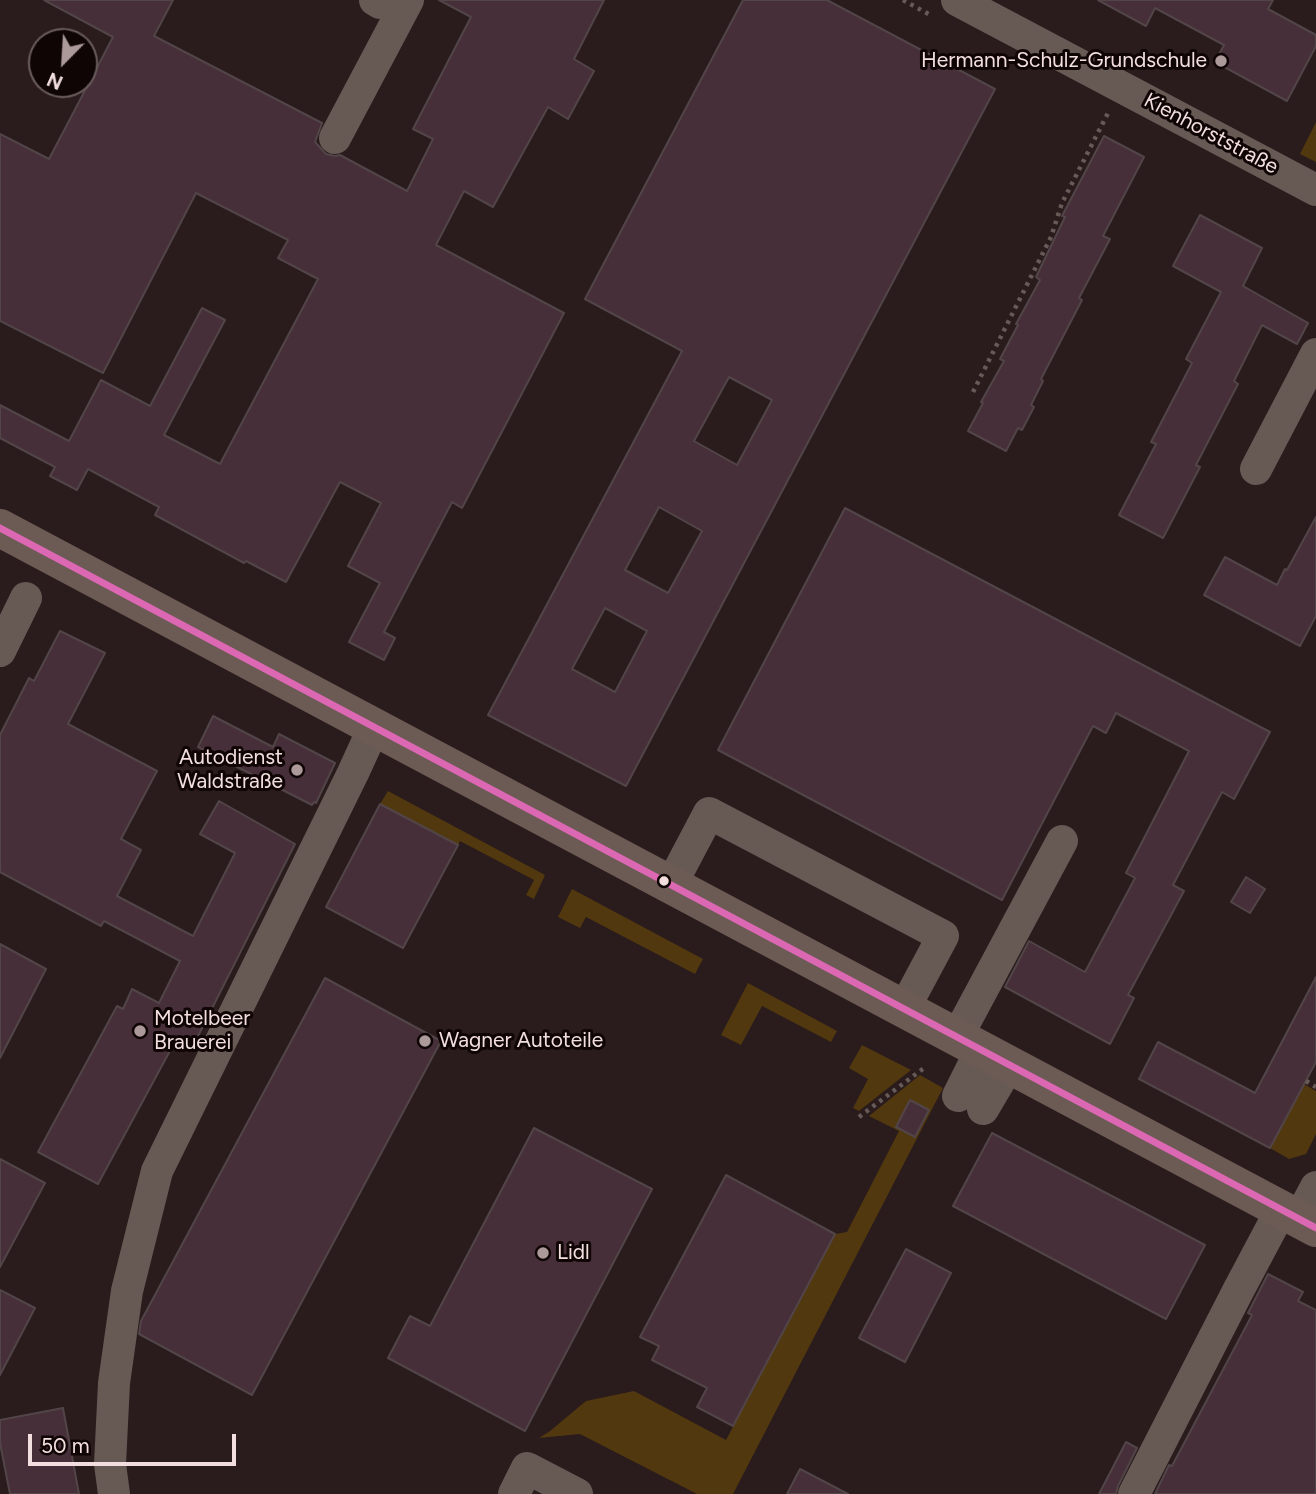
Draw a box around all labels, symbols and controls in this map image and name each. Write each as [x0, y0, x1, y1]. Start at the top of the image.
north arrow [28, 28, 98, 98]
place label: Hermann-Schulz-Grundschule [921, 48, 1207, 74]
marker: Hermann-Schulz-Grundschule [1213, 53, 1229, 69]
text: N [44, 67, 66, 94]
street label: Kienhorststraße [1140, 88, 1282, 180]
place label: Autodienst Waldstraße [177, 745, 283, 795]
marker: Autodienst Waldstraße [289, 762, 305, 778]
unlabelled marker [657, 874, 671, 888]
place label: Motelbeer Brauerei [154, 1006, 250, 1056]
marker: Motelbeer Brauerei [132, 1023, 148, 1039]
place label: Wagner Autoteile [439, 1028, 603, 1054]
marker: Wagner Autoteile [417, 1033, 433, 1049]
place label: Lidl [557, 1240, 590, 1266]
marker: Lidl [535, 1245, 551, 1261]
scale bar [32, 1420, 240, 1464]
text: 50 m [41, 1433, 90, 1458]

